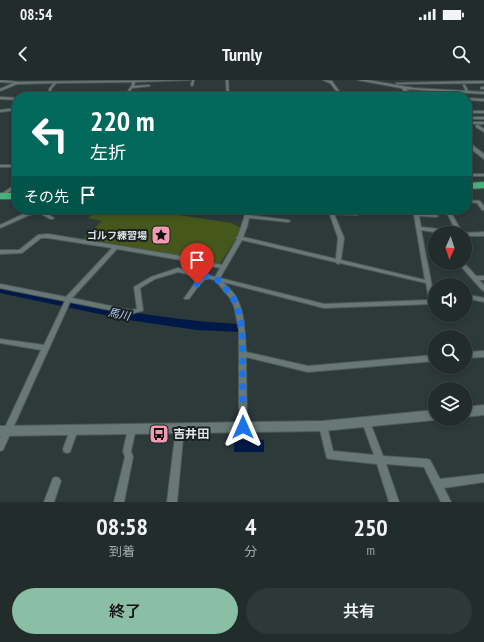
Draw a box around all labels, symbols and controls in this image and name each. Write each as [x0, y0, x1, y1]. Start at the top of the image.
text: 08:54 [20, 5, 52, 24]
icon: back [12, 43, 34, 65]
text: Turnly [222, 43, 262, 66]
icon: search [450, 43, 472, 65]
text: 220 m [90, 102, 154, 139]
icon: left [24, 108, 76, 160]
text: 左折 [90, 141, 126, 164]
icon: arrive [77, 184, 99, 206]
text: その先 [24, 187, 69, 206]
place icon: ゴルフ練習場 [150, 224, 172, 246]
north arrow [428, 226, 472, 270]
map controls [428, 226, 472, 426]
place label: ゴルフ練習場 [87, 229, 147, 242]
pin [180, 243, 214, 284]
icon: arrive [186, 249, 208, 271]
button: sound [428, 278, 472, 322]
water label: 馬川 [107, 305, 132, 323]
button: search [428, 330, 472, 374]
button: layers [428, 382, 472, 426]
position arrow [222, 406, 264, 448]
bus stop icon: 吉井田 [148, 423, 170, 445]
place label: 吉井田 [173, 426, 209, 441]
text: 08:58 [96, 511, 148, 542]
text: 4 [245, 511, 256, 542]
text: 250 [353, 512, 388, 543]
text: m [366, 542, 375, 559]
text: 到着 [109, 543, 135, 560]
text: 分 [244, 543, 257, 560]
button: 終了 [12, 588, 238, 634]
button: 共有 [246, 588, 472, 634]

